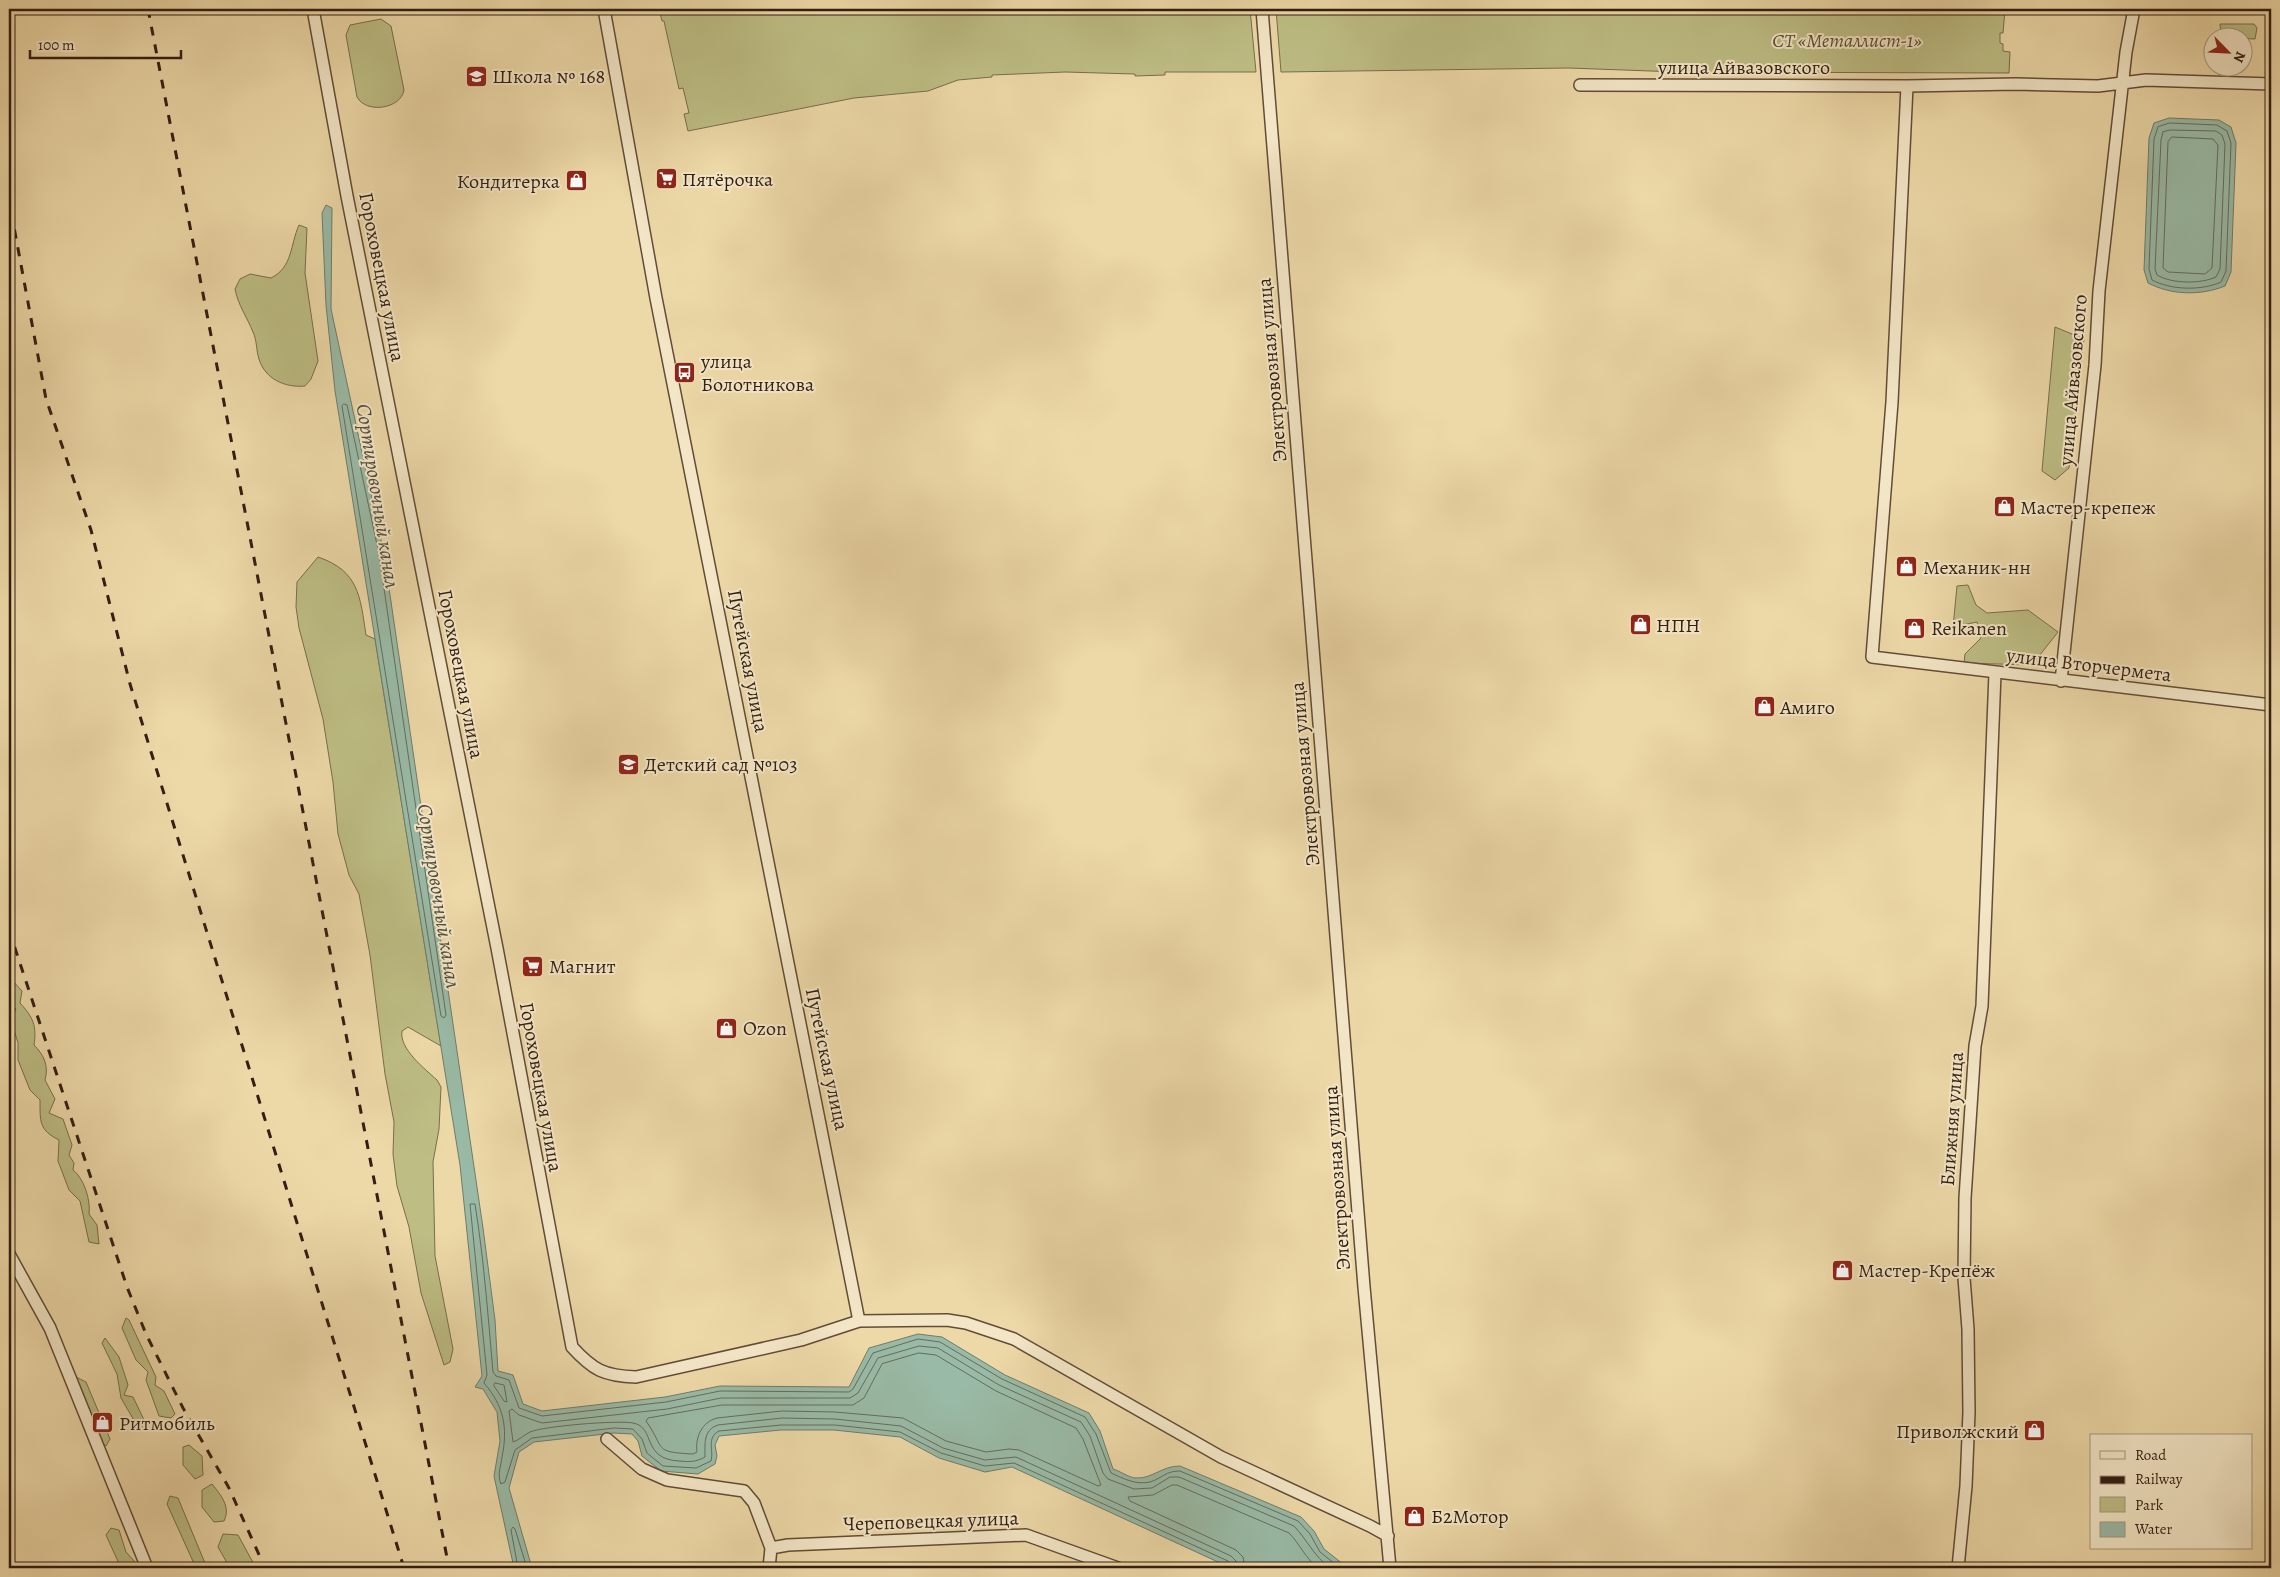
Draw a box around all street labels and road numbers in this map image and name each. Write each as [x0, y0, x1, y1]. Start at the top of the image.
street label: улица Айвазовского [1657, 54, 1830, 81]
street label: Гороховецкая улица [352, 190, 412, 365]
street label: Электровозная улица [1250, 276, 1294, 463]
street label: улица Айвазовского [2052, 293, 2094, 468]
street label: Гороховецкая улица [431, 587, 491, 762]
street label: Путейская улица [721, 587, 775, 735]
street label: улица Вторчермета [2004, 641, 2174, 689]
street label: Электровозная улица [1283, 680, 1327, 867]
street label: Путейская улица [799, 985, 855, 1133]
street label: Гороховецкая улица [513, 1000, 569, 1175]
street label: Ближняя улица [1934, 1050, 1970, 1187]
street label: Электровозная улица [1317, 1084, 1357, 1271]
street label: Череповецкая улица [843, 1504, 1020, 1538]

